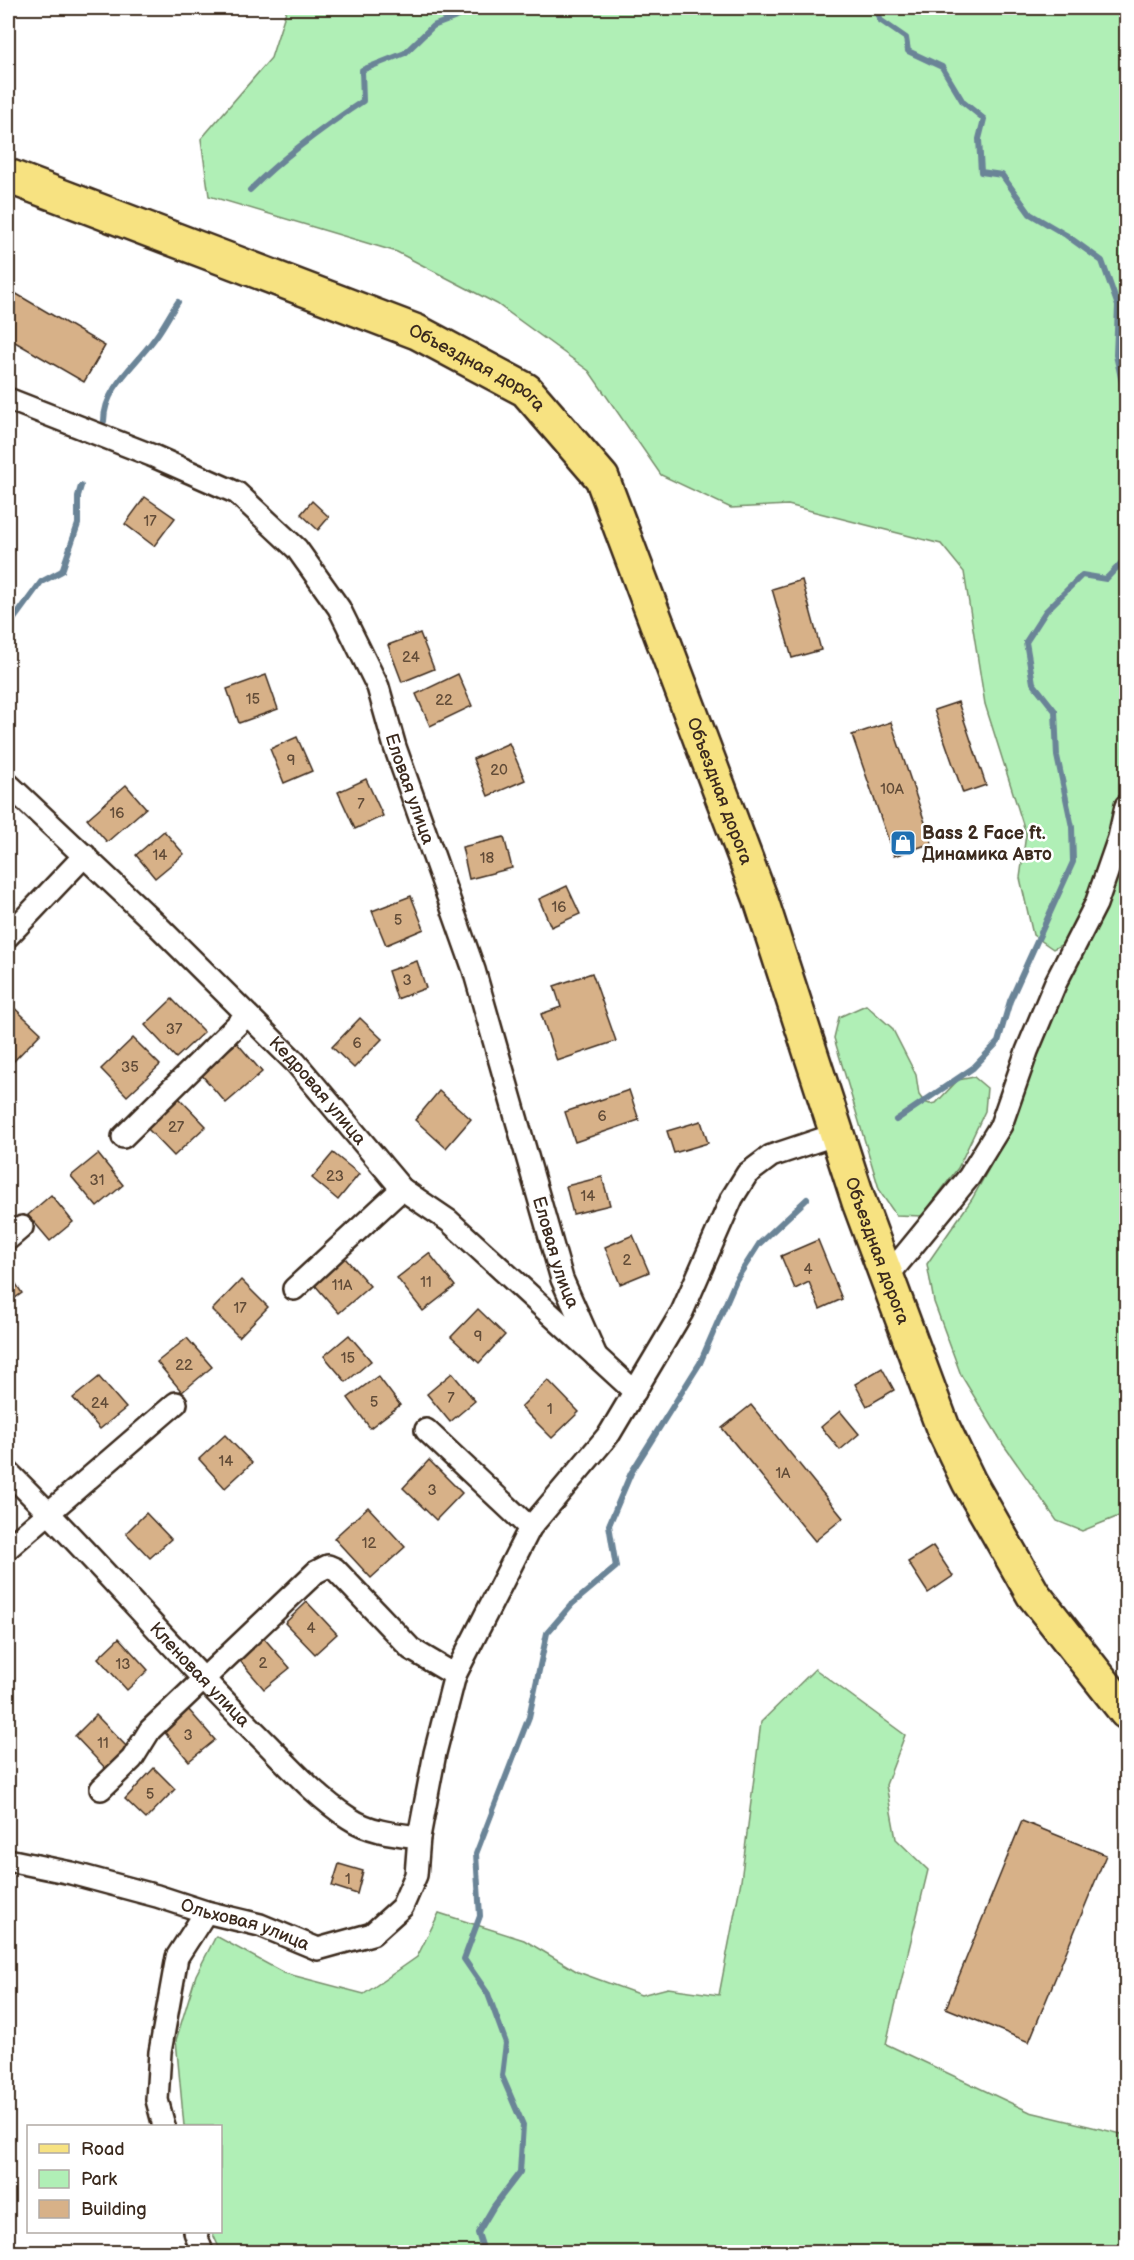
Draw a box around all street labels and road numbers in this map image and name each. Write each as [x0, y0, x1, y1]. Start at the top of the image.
street label: Объездная дорога [406, 320, 550, 416]
street label: Объездная дорога [683, 715, 757, 868]
street label: Еловая улица [381, 731, 439, 847]
street label: Кедровая улица [265, 1032, 371, 1149]
street label: Объездная дорога [841, 1174, 914, 1328]
street label: Еловая улица [528, 1194, 584, 1312]
street label: Кленовая улица [145, 1618, 255, 1731]
street label: Ольховая улица [178, 1894, 313, 1955]

